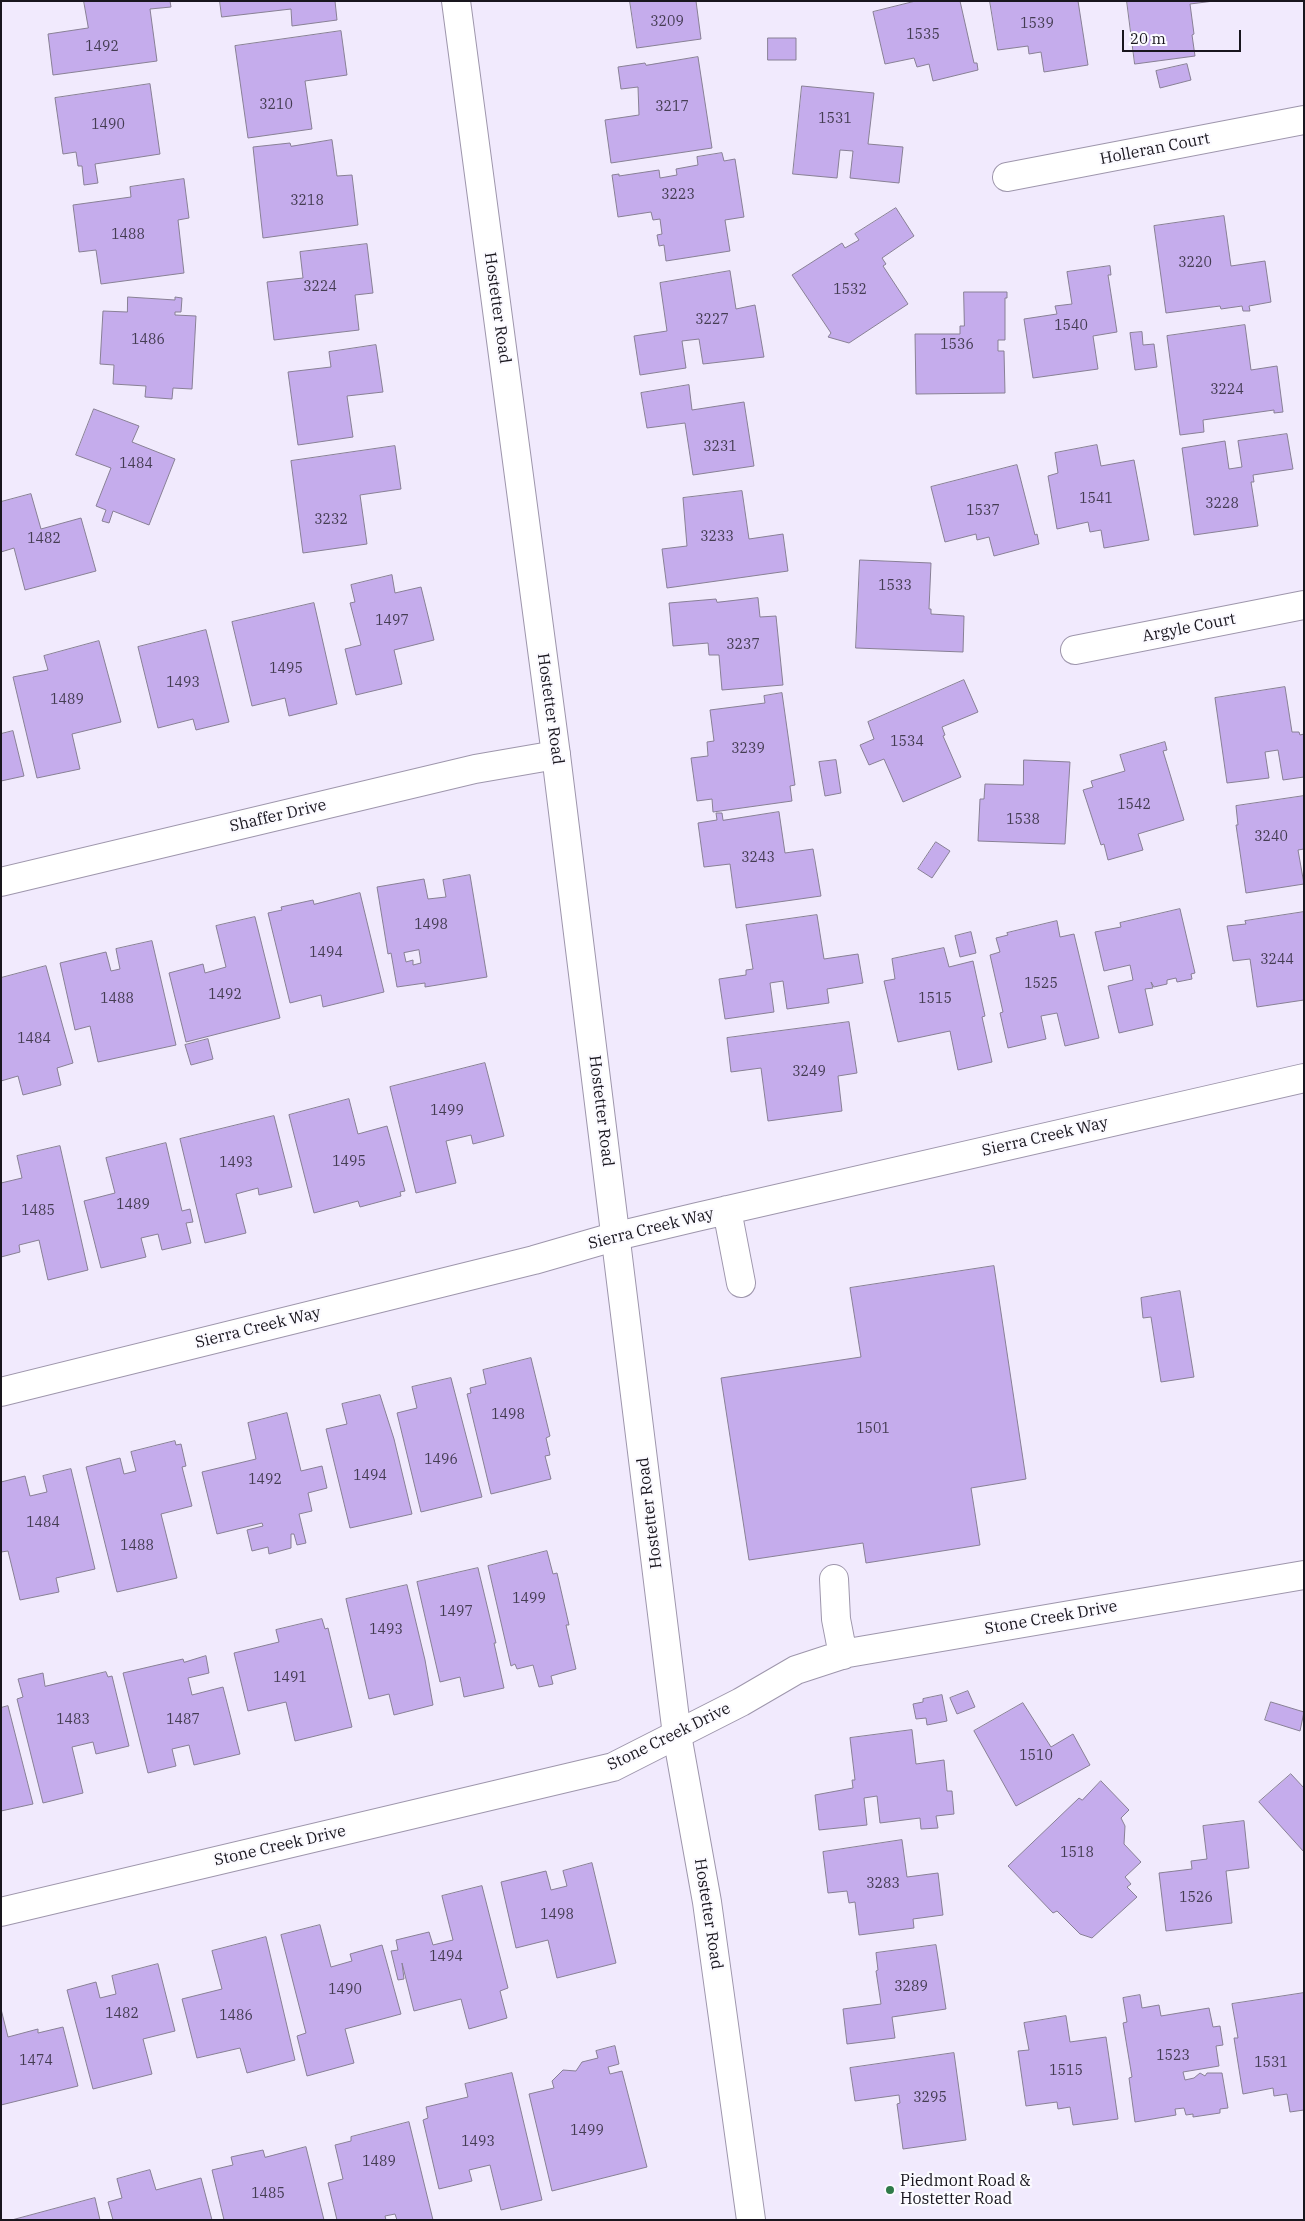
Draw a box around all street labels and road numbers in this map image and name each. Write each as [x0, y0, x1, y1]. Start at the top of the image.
street label: Holleran Court [1098, 129, 1212, 169]
street label: Hostetter Road [480, 251, 514, 365]
street label: Argyle Court [1141, 610, 1237, 646]
street label: Hostetter Road [533, 652, 567, 766]
street label: Shaffer Drive [228, 796, 328, 836]
street label: Hostetter Road [585, 1054, 617, 1168]
street label: Sierra Creek Way [980, 1113, 1110, 1161]
street label: Sierra Creek Way [586, 1204, 716, 1254]
street label: Sierra Creek Way [193, 1303, 323, 1353]
street label: Hostetter Road [634, 1456, 666, 1570]
street label: Stone Creek Drive [983, 1597, 1119, 1639]
street label: Stone Creek Drive [604, 1699, 734, 1775]
street label: Stone Creek Drive [212, 1822, 348, 1870]
street label: Hostetter Road [690, 1857, 726, 1971]

